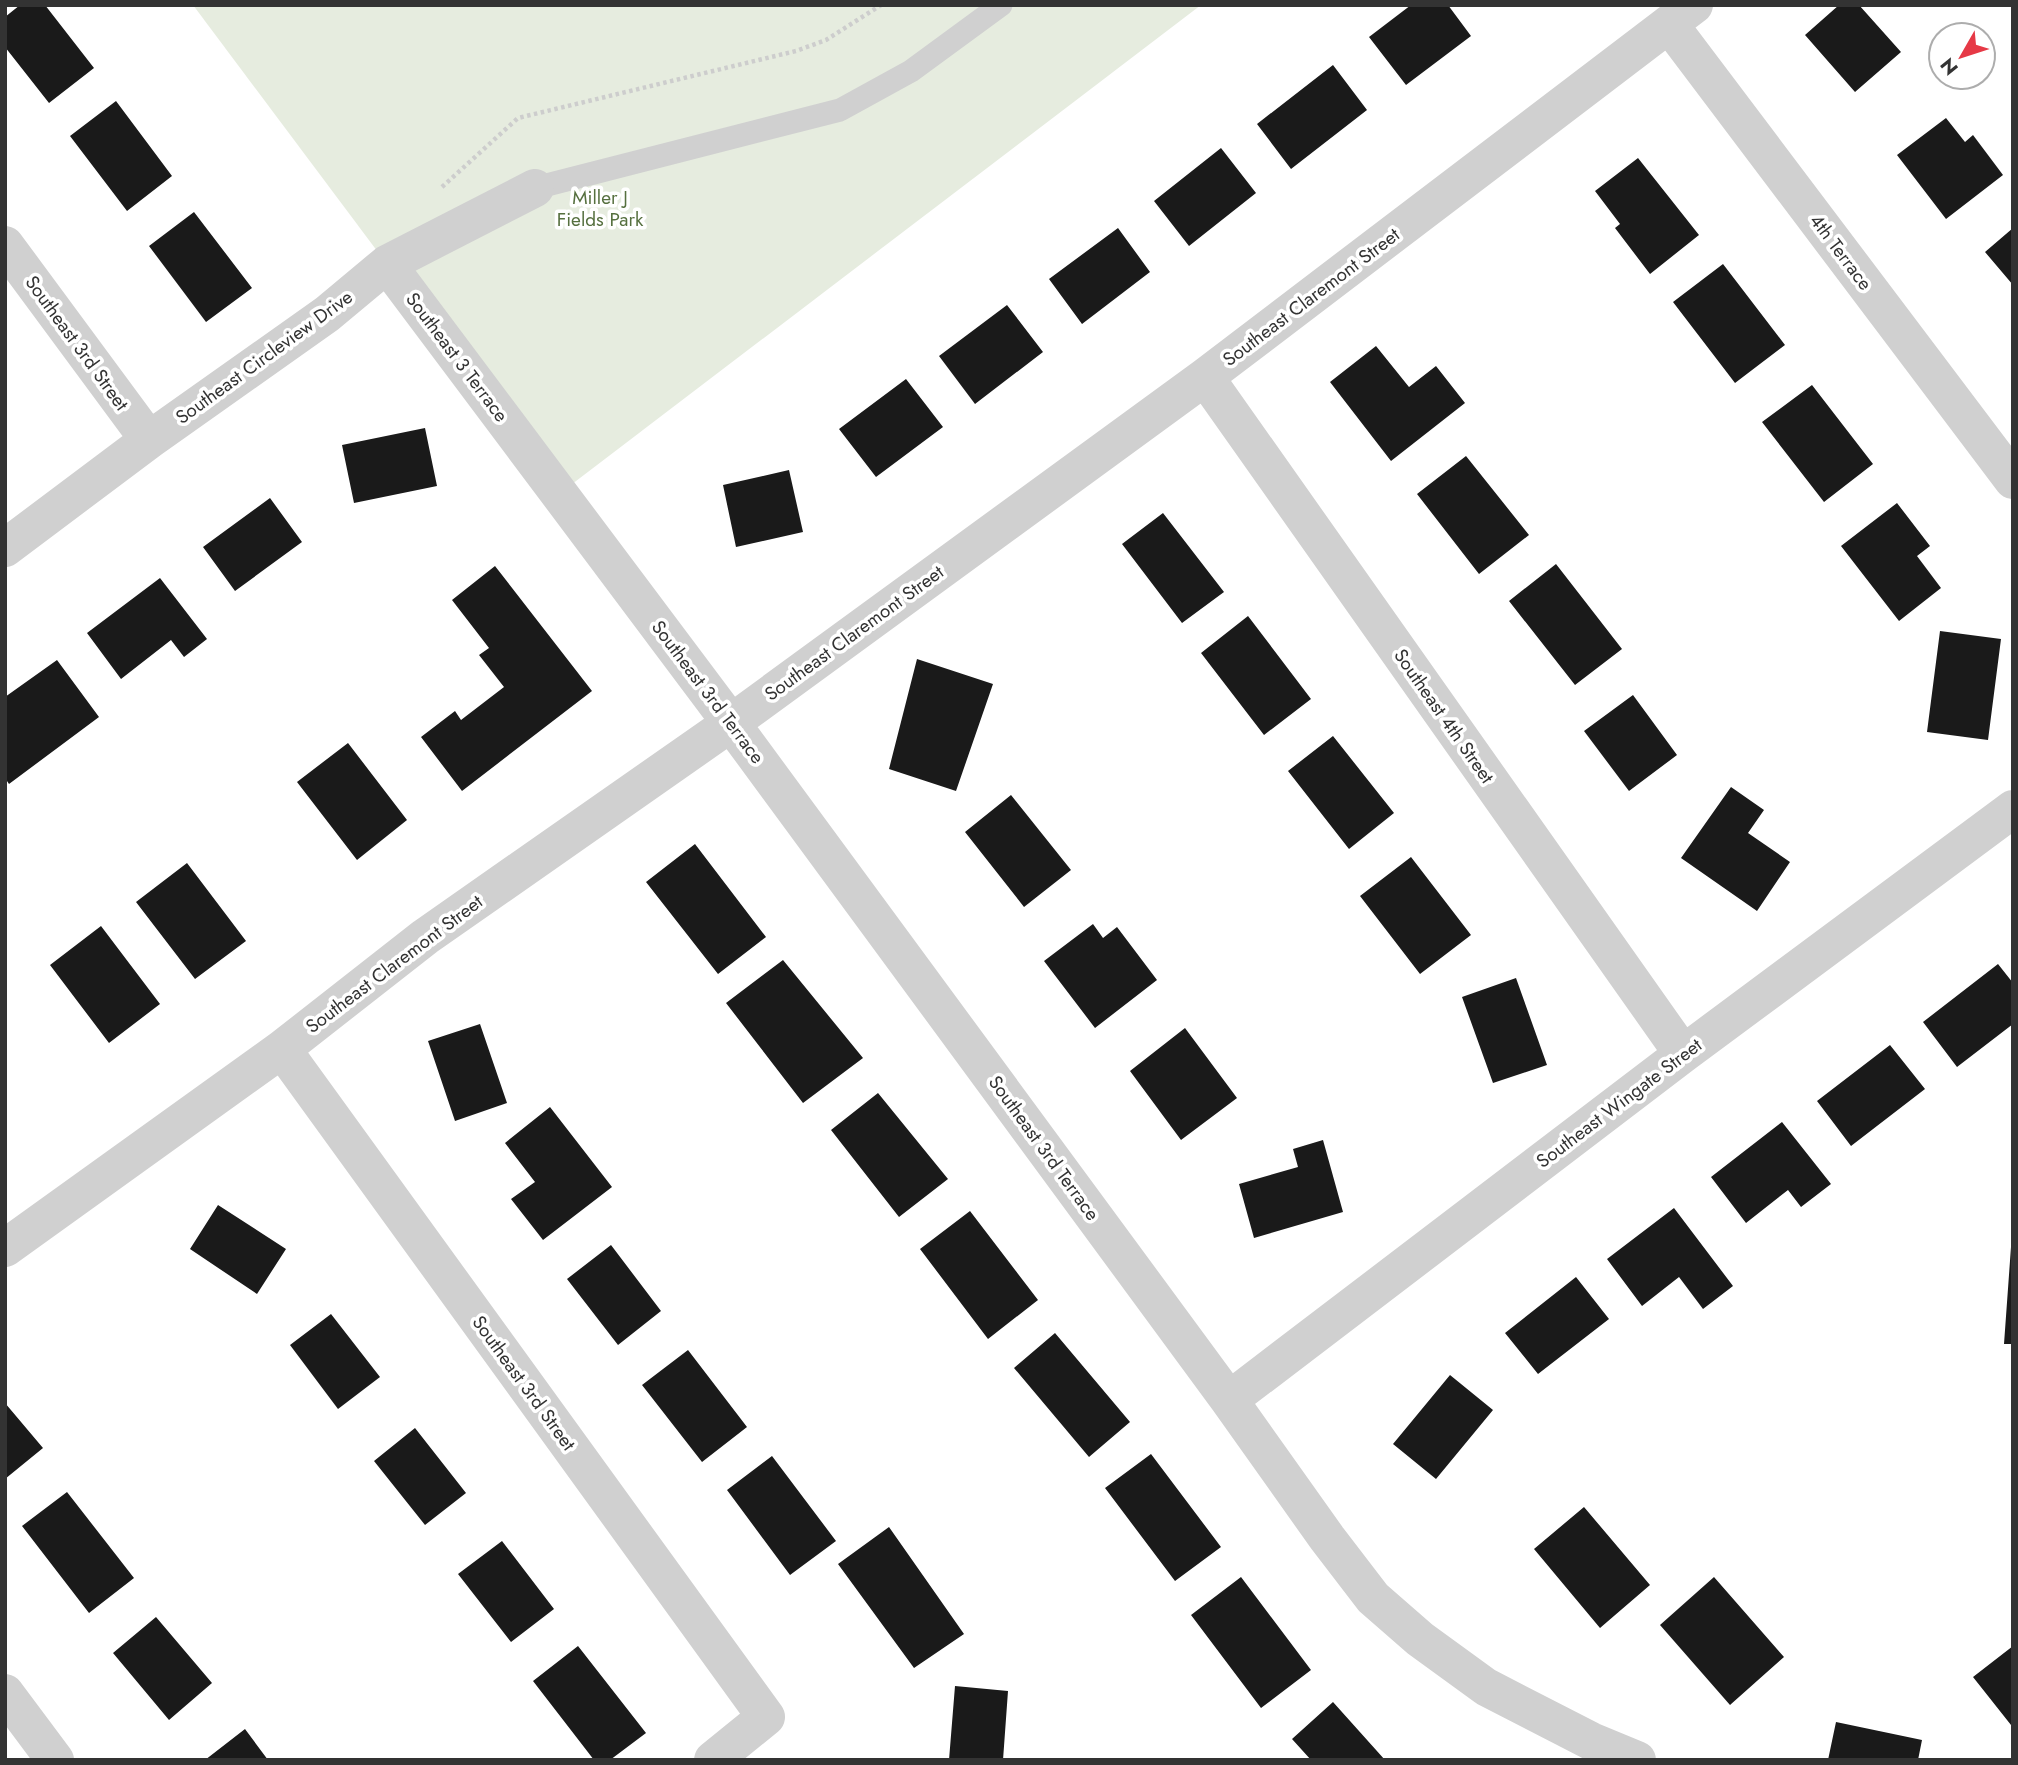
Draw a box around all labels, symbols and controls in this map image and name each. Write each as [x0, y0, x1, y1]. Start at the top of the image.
north arrow [1927, 21, 1997, 91]
text: N [1934, 52, 1964, 81]
park label: Miller J Fields Park [557, 184, 644, 233]
street label: 4th Terrace [1803, 208, 1879, 296]
street label: Southeast Claremont Street [1217, 221, 1406, 373]
street label: Southeast 3rd Street [19, 270, 135, 416]
street label: Southeast Circleview Drive [170, 283, 358, 431]
street label: Southeast 3 Terrace [399, 287, 515, 428]
street label: Southeast Claremont Street [759, 559, 949, 707]
street label: Southeast 3rd Terrace [645, 615, 771, 770]
street label: Southeast 4th Street [1387, 643, 1501, 789]
street label: Southeast Claremont Street [300, 888, 489, 1040]
street label: Southeast Wingate Street [1531, 1031, 1708, 1174]
street label: Southeast 3rd Terrace [982, 1070, 1106, 1226]
street label: Southeast 3rd Street [466, 1310, 582, 1456]

